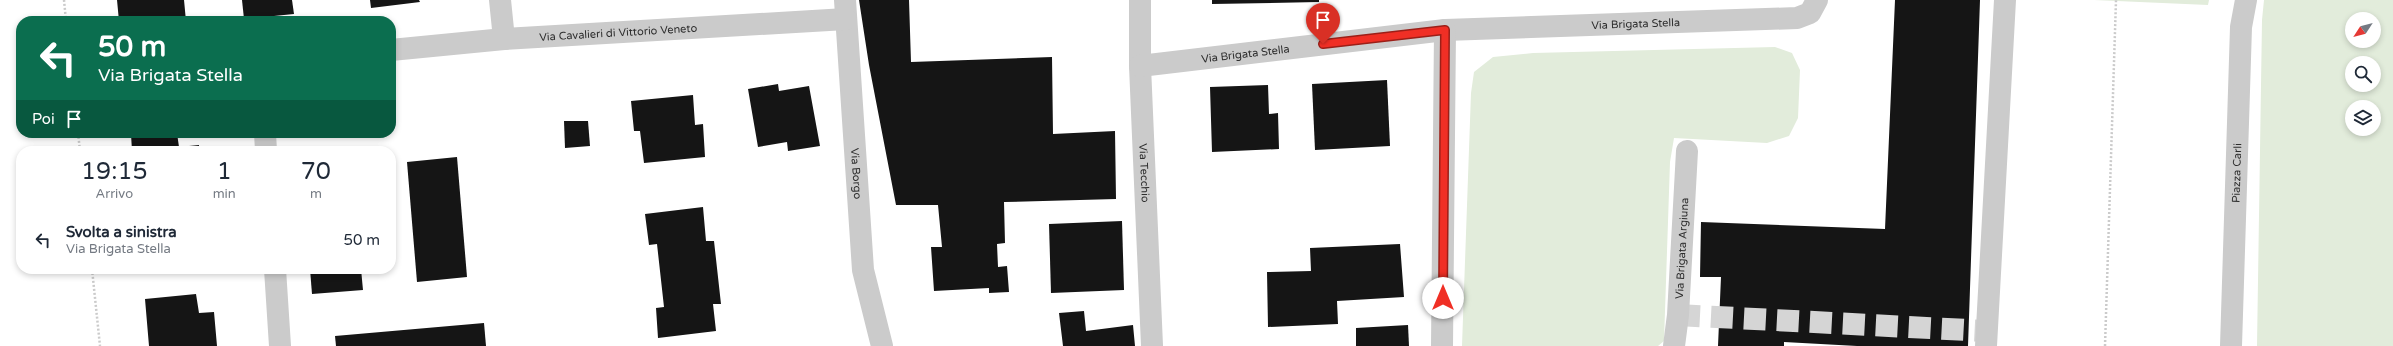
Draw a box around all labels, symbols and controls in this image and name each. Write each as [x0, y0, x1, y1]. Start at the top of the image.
pin [1306, 3, 1340, 44]
icon: arrive [1312, 9, 1334, 31]
north arrow [2345, 12, 2381, 48]
map controls [2345, 12, 2381, 136]
street label: Via Brigata Stella [1591, 16, 1680, 32]
street label: Via Cavalieri di Vittorio Veneto [539, 22, 698, 44]
text: 50 m [98, 30, 166, 64]
icon: left [32, 32, 84, 84]
street label: Via Brigata Stella [1201, 42, 1290, 66]
button: search [2345, 56, 2381, 92]
text: Via Brigata Stella [98, 64, 243, 86]
button: layers [2345, 100, 2381, 136]
icon: arrive [63, 108, 85, 130]
text: Poi [32, 110, 55, 128]
street label: Via Tecchio [1136, 143, 1152, 203]
street label: Piazza Carli [2229, 143, 2244, 203]
street label: Via Borgo [848, 148, 864, 200]
text: 19:15 [81, 157, 148, 186]
text: 1 [217, 157, 232, 186]
text: 70 [301, 157, 331, 186]
text: Arrivo [96, 186, 133, 202]
text: min [213, 186, 236, 202]
text: m [310, 186, 322, 202]
street label: Via Brigata Argiuna [1673, 197, 1691, 299]
text: Svolta a sinistra [66, 223, 177, 241]
icon: left [32, 229, 54, 251]
text: 50 m [343, 231, 380, 249]
text: Via Brigata Stella [66, 241, 171, 257]
position arrow [1422, 277, 1464, 319]

